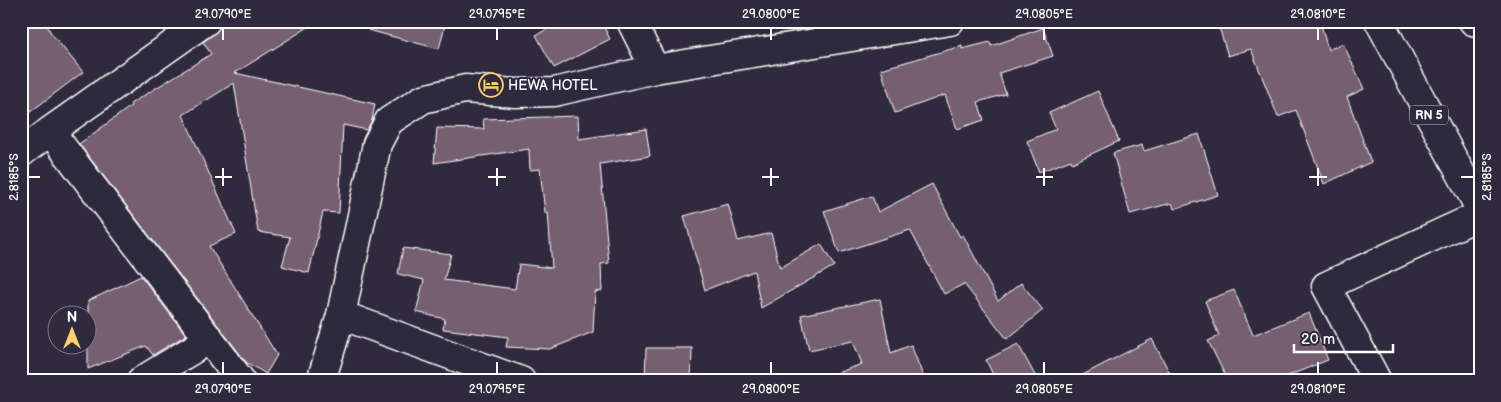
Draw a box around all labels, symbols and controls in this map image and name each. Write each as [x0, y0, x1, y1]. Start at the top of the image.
text: 29.0790°E [195, 7, 251, 22]
text: 29.0795°E [469, 7, 525, 22]
text: 29.0800°E [742, 7, 800, 22]
text: 29.0805°E [1015, 7, 1073, 22]
text: 29.0810°E [1290, 7, 1346, 22]
hotel icon: HEWA HOTEL [478, 72, 504, 98]
place label: HEWA HOTEL [508, 77, 597, 94]
road number: RN 5 [1410, 106, 1448, 124]
text: 2.8185°S [7, 153, 22, 201]
text: 2.8185°S [1480, 153, 1495, 201]
north arrow [48, 304, 98, 354]
text: N [67, 309, 77, 326]
scale bar [1294, 322, 1392, 354]
text: 20 m [1301, 330, 1335, 349]
text: 29.0790°E [195, 382, 251, 397]
text: 29.0795°E [469, 382, 525, 397]
text: 29.0800°E [742, 382, 800, 397]
text: 29.0805°E [1015, 382, 1073, 397]
text: 29.0810°E [1290, 382, 1346, 397]

